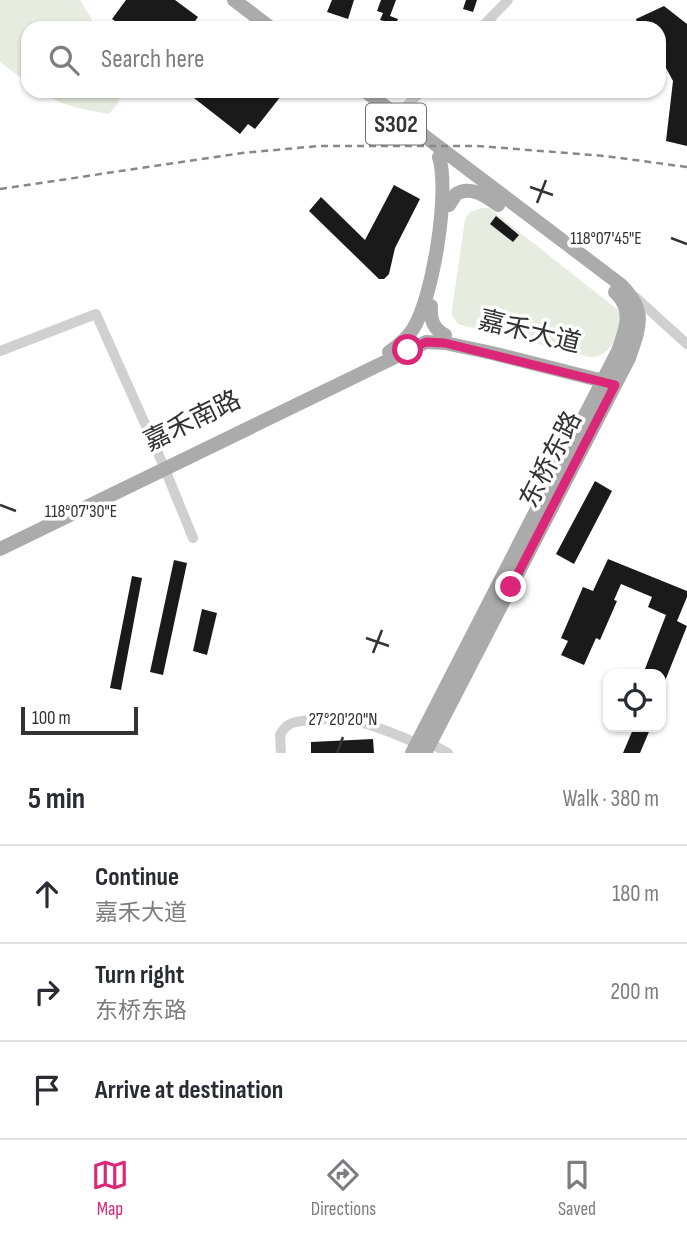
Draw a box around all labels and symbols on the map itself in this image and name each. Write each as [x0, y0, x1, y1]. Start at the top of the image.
road number: S302 [366, 104, 426, 144]
text: 118°07'45"E [570, 228, 642, 249]
street label: 嘉禾大道 [475, 305, 584, 360]
route start [392, 334, 423, 365]
street label: 嘉禾南路 [139, 385, 246, 458]
street label: 东桥东路 [514, 406, 589, 513]
text: 118°07'30"E [45, 501, 117, 522]
route end [495, 571, 526, 602]
scale bar [21, 704, 138, 736]
text: 27°20'20"N [309, 709, 377, 730]

